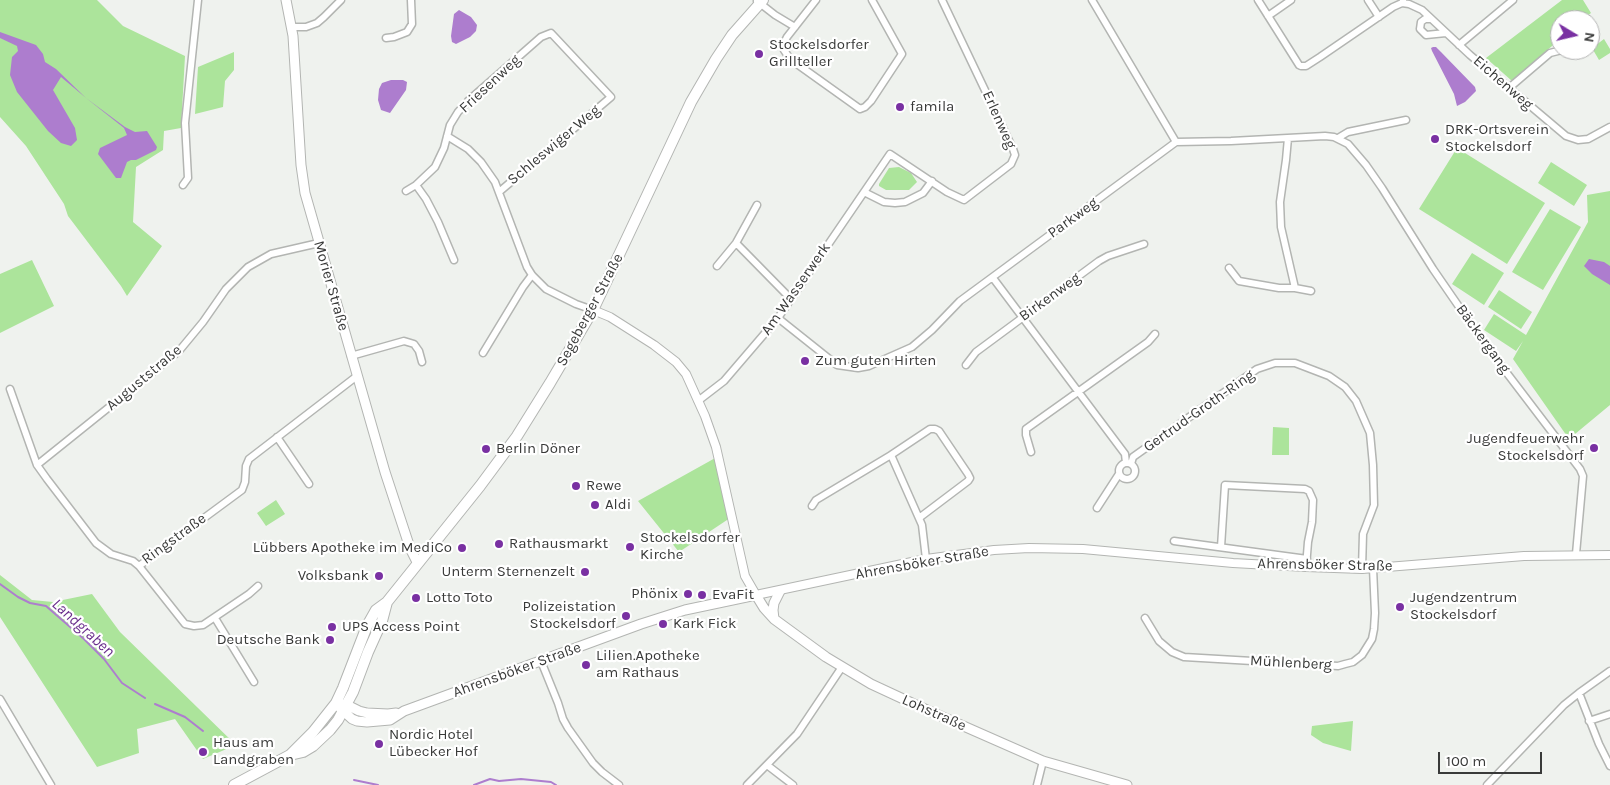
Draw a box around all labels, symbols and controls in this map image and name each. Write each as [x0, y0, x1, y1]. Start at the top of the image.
north arrow [1550, 10, 1600, 60]
text: N [1580, 31, 1599, 44]
place label: Stockelsdorfer Grillteller [769, 36, 869, 71]
marker: Stockelsdorfer Grillteller [753, 48, 765, 60]
street label: Friesenweg [456, 51, 524, 117]
street label: Eichenweg [1469, 52, 1537, 114]
street label: Erlenweg [978, 88, 1020, 152]
place label: famila [910, 98, 954, 116]
street label: Schleswiger Weg [504, 101, 604, 189]
marker: famila [894, 101, 906, 113]
place label: DRK-Ortsverein Stockelsdorf [1445, 121, 1549, 156]
marker: DRK-Ortsverein Stockelsdorf [1429, 133, 1441, 145]
street label: Parkweg [1044, 194, 1102, 242]
street label: Morier Straße [310, 239, 352, 333]
street label: Am Wasserwerk [757, 239, 835, 339]
street label: Segeberger Straße [553, 251, 627, 369]
street label: Birkenweg [1016, 269, 1084, 325]
street label: Bäckergang [1452, 301, 1514, 377]
street label: Auguststraße [103, 341, 185, 415]
place label: Zum guten Hirten [815, 352, 936, 370]
marker: Zum guten Hirten [799, 355, 811, 367]
street label: Gertrud-Groth-Ring [1140, 366, 1258, 456]
place label: Jugendfeuerwehr Stockelsdorf [1467, 430, 1584, 465]
place label: Berlin Döner [496, 440, 580, 458]
marker: Jugendfeuerwehr Stockelsdorf [1588, 442, 1600, 454]
marker: Berlin Döner [480, 443, 492, 455]
place label: Rewe [586, 477, 621, 495]
marker: Rewe [570, 480, 582, 492]
place label: Aldi [605, 496, 631, 514]
marker: Aldi [589, 499, 601, 511]
street label: Ringstraße [138, 510, 210, 568]
place label: Stockelsdorfer Kirche [640, 529, 740, 564]
place label: Rathausmarkt [509, 535, 608, 553]
marker: Rathausmarkt [493, 538, 505, 550]
place label: Lübbers Apotheke im MediCo [253, 539, 452, 557]
marker: Stockelsdorfer Kirche [624, 541, 636, 553]
marker: Lübbers Apotheke im MediCo [456, 542, 468, 554]
street label: Ahrensböker Straße [854, 542, 990, 584]
street label: Ahrensböker Straße [1257, 555, 1393, 575]
place label: Unterm Sternenzelt [441, 563, 575, 581]
marker: Unterm Sternenzelt [579, 566, 591, 578]
place label: Volksbank [298, 567, 369, 585]
marker: Volksbank [373, 570, 385, 582]
place label: Phönix [631, 585, 678, 603]
place label: EvaFit [712, 586, 754, 604]
marker: Phönix [682, 588, 694, 600]
place label: Lotto Toto [426, 589, 493, 607]
marker: EvaFit [696, 589, 708, 601]
place label: Jugendzentrum Stockelsdorf [1410, 589, 1517, 624]
marker: Lotto Toto [410, 592, 422, 604]
water label: Landgraben [48, 595, 118, 661]
place label: Polizeistation Stockelsdorf [522, 598, 616, 633]
marker: Jugendzentrum Stockelsdorf [1394, 601, 1406, 613]
marker: Polizeistation Stockelsdorf [620, 610, 632, 622]
place label: Kark Fick [673, 615, 736, 633]
place label: UPS Access Point [342, 618, 460, 636]
marker: Kark Fick [657, 618, 669, 630]
marker: UPS Access Point [326, 621, 338, 633]
place label: Deutsche Bank [217, 631, 320, 649]
marker: Deutsche Bank [324, 634, 336, 646]
street label: Ahrensböker Straße [450, 638, 584, 702]
place label: Lilien.Apotheke am Rathaus [596, 647, 700, 682]
street label: Mühlenberg [1250, 652, 1332, 674]
marker: Lilien.Apotheke am Rathaus [580, 659, 592, 671]
street label: Lohstraße [899, 691, 969, 735]
place label: Nordic Hotel Lübecker Hof [389, 726, 478, 761]
place label: Haus am Landgraben [213, 734, 294, 769]
marker: Nordic Hotel Lübecker Hof [373, 738, 385, 750]
scale bar [1440, 742, 1544, 774]
marker: Haus am Landgraben [197, 746, 209, 758]
text: 100 m [1446, 752, 1486, 770]

